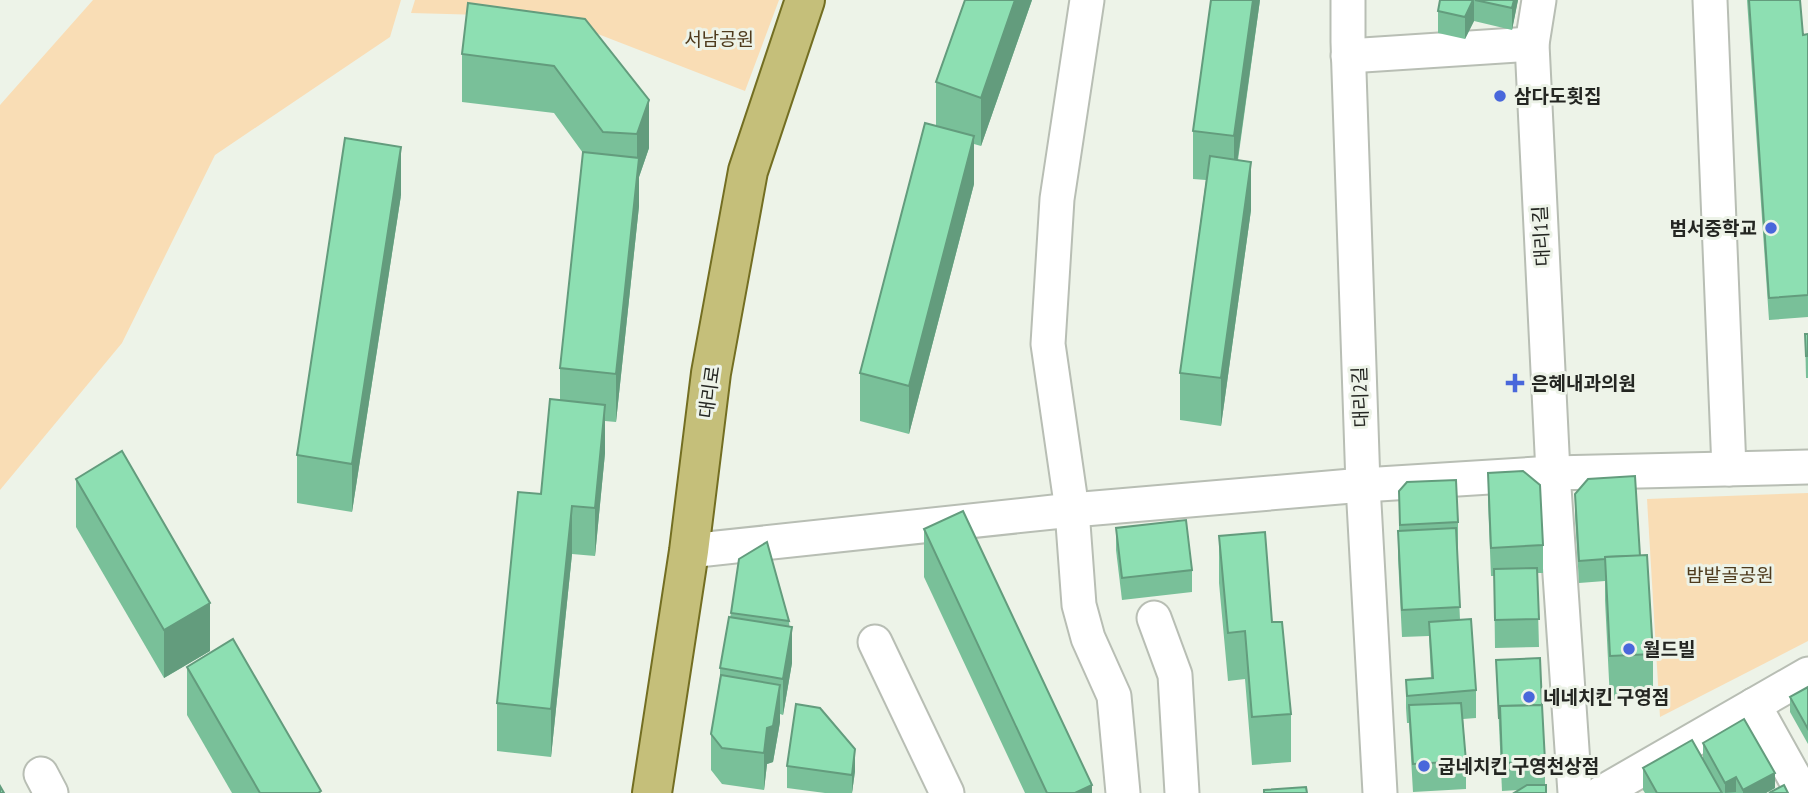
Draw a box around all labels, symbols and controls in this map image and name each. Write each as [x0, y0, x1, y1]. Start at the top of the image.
park label: 서남공원 [684, 27, 754, 51]
place label: 삼다도횟집 [1514, 84, 1601, 108]
marker: 삼다도횟집 [1492, 88, 1508, 104]
street label: 대리1길 [1527, 205, 1555, 267]
place label: 범서중학교 [1670, 216, 1757, 240]
marker: 범서중학교 [1763, 220, 1779, 236]
street label: 대리로 [693, 364, 725, 420]
street label: 대리2길 [1347, 366, 1373, 428]
place label: 은혜내과의원 [1531, 371, 1636, 395]
marker: 은혜내과의원 [1505, 373, 1525, 393]
park label: 밤밭골공원 [1686, 563, 1774, 587]
place label: 월드빌 [1643, 637, 1695, 661]
marker: 월드빌 [1621, 641, 1637, 657]
place label: 네네치킨 구영점 [1543, 685, 1669, 709]
marker: 네네치킨 구영점 [1521, 689, 1537, 705]
place label: 굽네치킨 구영천상점 [1438, 754, 1599, 778]
marker: 굽네치킨 구영천상점 [1416, 758, 1432, 774]

